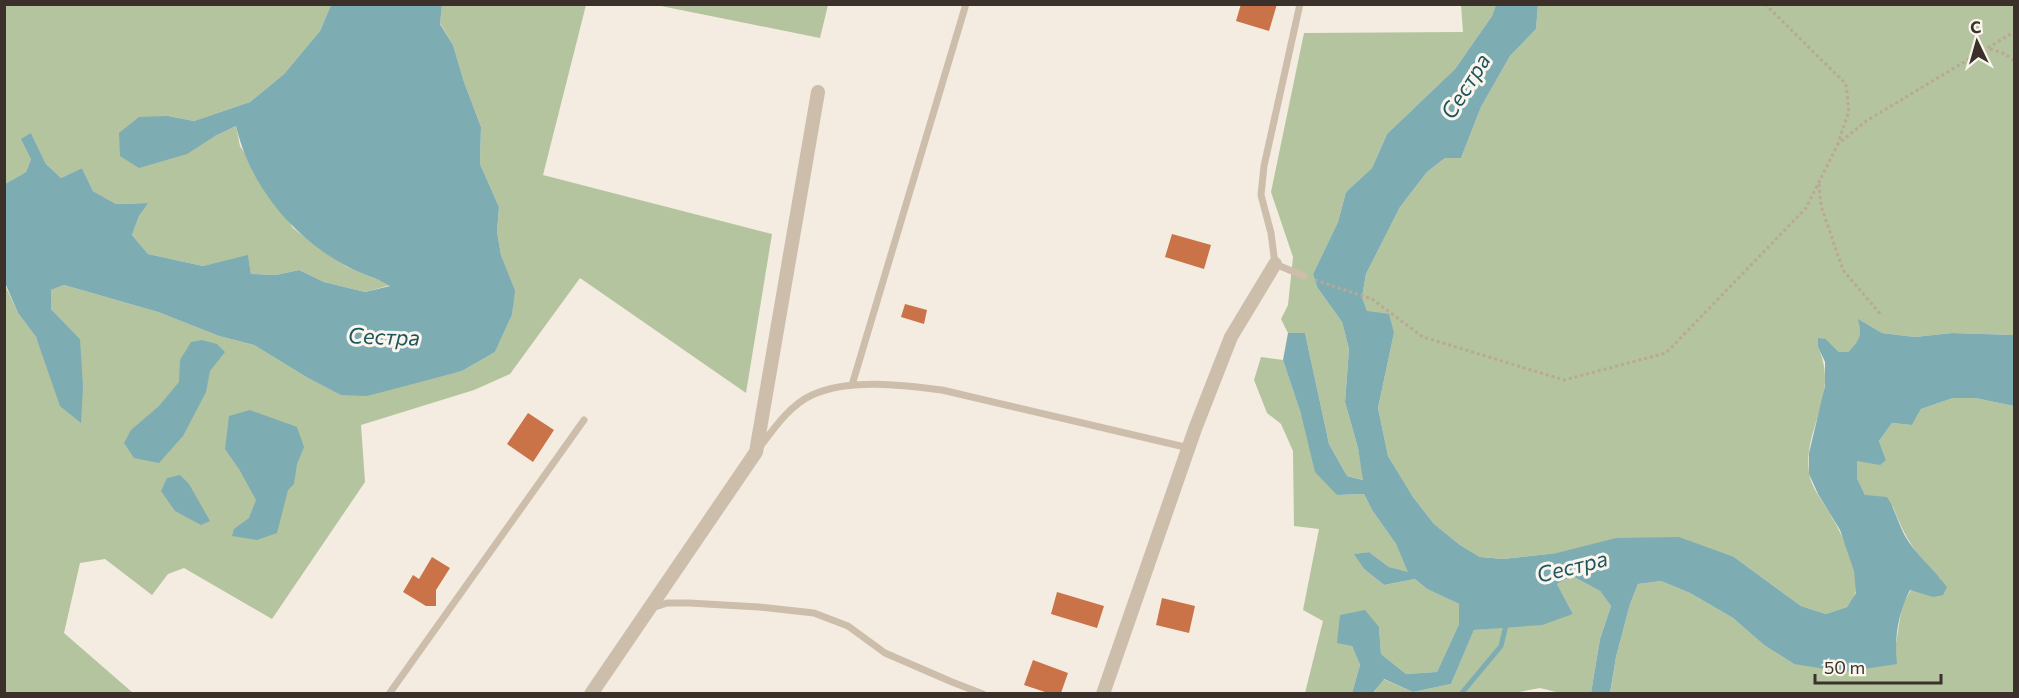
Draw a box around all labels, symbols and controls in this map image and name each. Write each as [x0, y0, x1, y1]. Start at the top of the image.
north arrow [1947, 12, 2007, 72]
text: С [1969, 17, 1982, 36]
water label: Сестра [1434, 48, 1496, 124]
water label: Сестра [347, 321, 421, 351]
water label: Сестра [1534, 544, 1610, 588]
scale bar [1815, 647, 1941, 685]
text: 50 m [1824, 656, 1865, 678]

